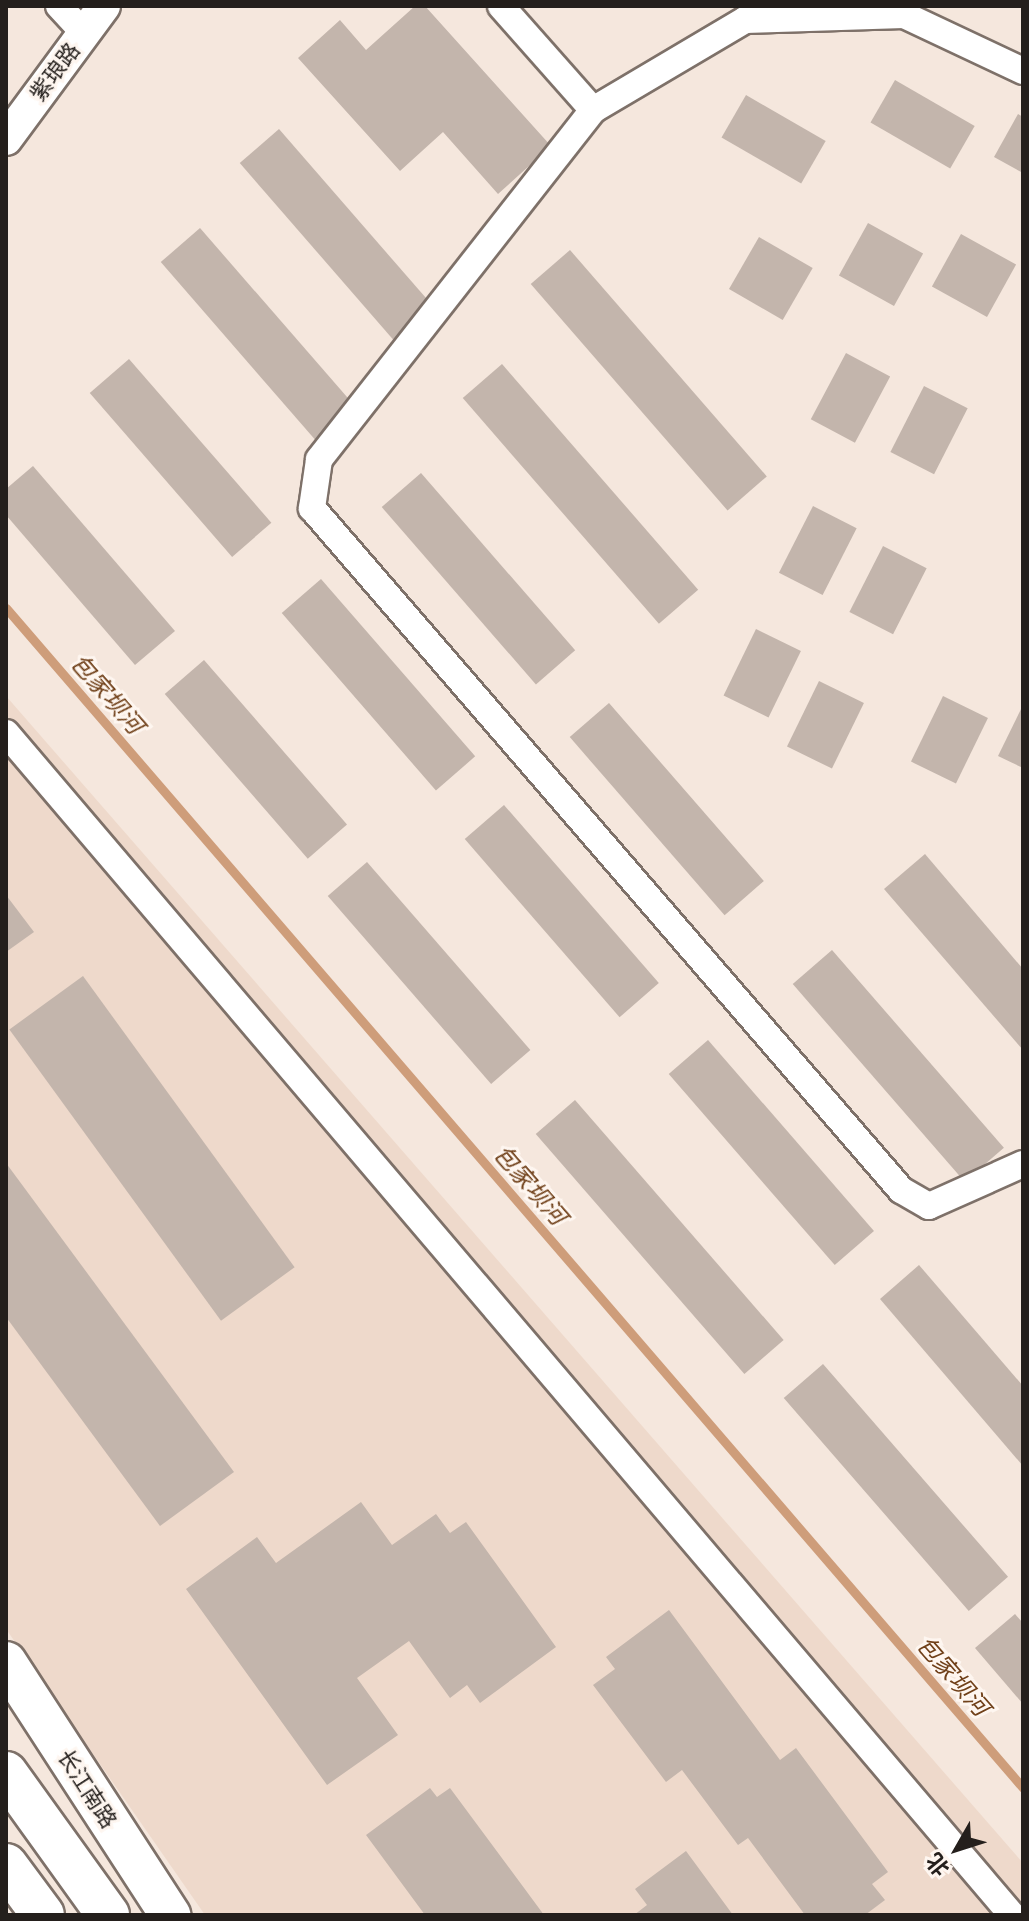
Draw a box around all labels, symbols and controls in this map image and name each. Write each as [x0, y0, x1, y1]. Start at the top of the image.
street label: 紫琅路 [25, 38, 85, 106]
water label: 包家坝河 [65, 648, 149, 740]
water label: 包家坝河 [488, 1139, 572, 1231]
water label: 包家坝河 [911, 1630, 995, 1722]
street label: 长江南路 [52, 1745, 122, 1833]
north arrow [917, 1809, 997, 1889]
text: 北 [921, 1848, 955, 1881]

